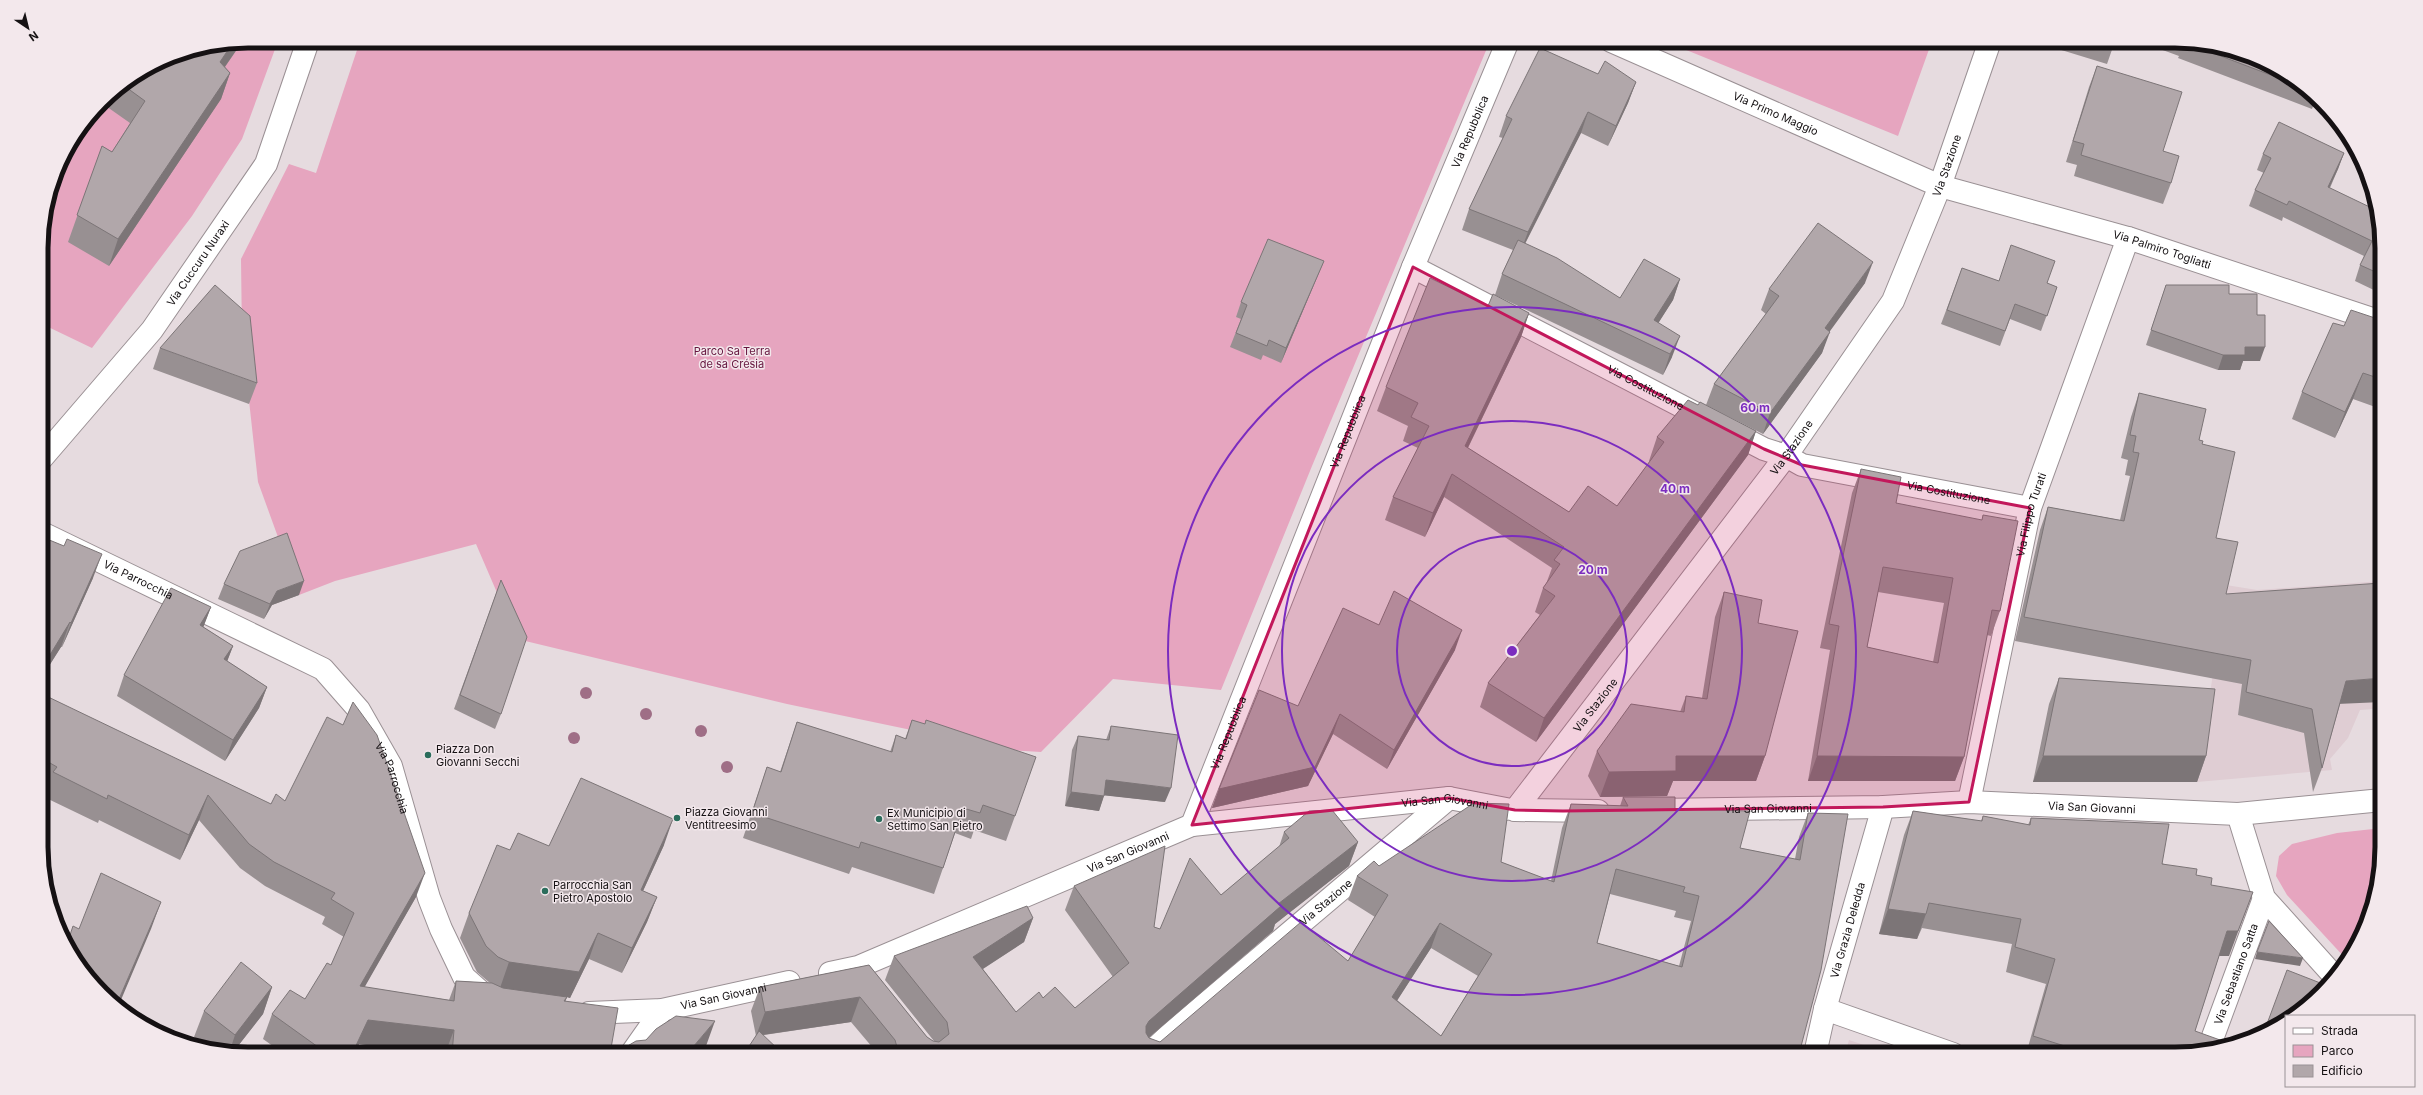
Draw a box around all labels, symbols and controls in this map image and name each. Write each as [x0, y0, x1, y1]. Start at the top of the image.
north arrow [8, 8, 48, 48]
text: N [26, 28, 41, 44]
street label: Via Primo Maggio [1731, 89, 1821, 139]
street label: Via Repubblica [1448, 93, 1491, 170]
street label: Via Stazione [1929, 133, 1964, 199]
street label: Via Cuccuru Nuraxi [164, 218, 232, 309]
street label: Via Palmiro Togliatti [2112, 227, 2213, 272]
park label: Parco Sa Terra de sa Crésia [694, 344, 770, 371]
street label: Via Costituzione [1605, 362, 1686, 413]
street label: Via Repubblica [1327, 393, 1369, 470]
text: 60 m [1740, 400, 1770, 415]
street label: Via Stazione [1767, 417, 1816, 478]
street label: Via Filippo Turati [2013, 471, 2049, 558]
street label: Via Costituzione [1906, 478, 1992, 507]
text: 40 m [1660, 481, 1690, 496]
street label: Via Parrocchia [101, 557, 175, 602]
text: 20 m [1578, 562, 1608, 577]
centre of rings [1505, 644, 1519, 658]
street label: Via Stazione [1570, 675, 1620, 735]
street label: Via Repubblica [1208, 694, 1249, 772]
street label: Via Parrocchia [372, 740, 411, 816]
place label: Piazza Don Giovanni Secchi [436, 742, 520, 769]
marker: Piazza Don Giovanni Secchi [423, 750, 433, 760]
street label: Via San Giovanni [1401, 791, 1489, 812]
street label: Via San Giovanni [2048, 799, 2136, 816]
street label: Via San Giovanni [1724, 801, 1812, 816]
place label: Piazza Giovanni Ventitreesimo [685, 805, 768, 832]
place label: Ex Municipio di Settimo San Pietro [887, 806, 983, 833]
marker: Piazza Giovanni Ventitreesimo [672, 813, 682, 823]
marker: Ex Municipio di Settimo San Pietro [874, 814, 884, 824]
street label: Via San Giovanni [1085, 829, 1171, 876]
street label: Via Stazione [1296, 876, 1355, 928]
place label: Parrocchia San Pietro Apostolo [553, 878, 633, 905]
street label: Via Grazia Deledda [1827, 881, 1868, 980]
marker: Parrocchia San Pietro Apostolo [540, 886, 550, 896]
street label: Via Sebastiano Satta [2211, 921, 2261, 1027]
street label: Via San Giovanni [679, 980, 768, 1013]
legend [2285, 1015, 2415, 1087]
text: Strada [2321, 1023, 2358, 1038]
text: Parco [2321, 1043, 2354, 1058]
text: Edificio [2321, 1063, 2363, 1078]

